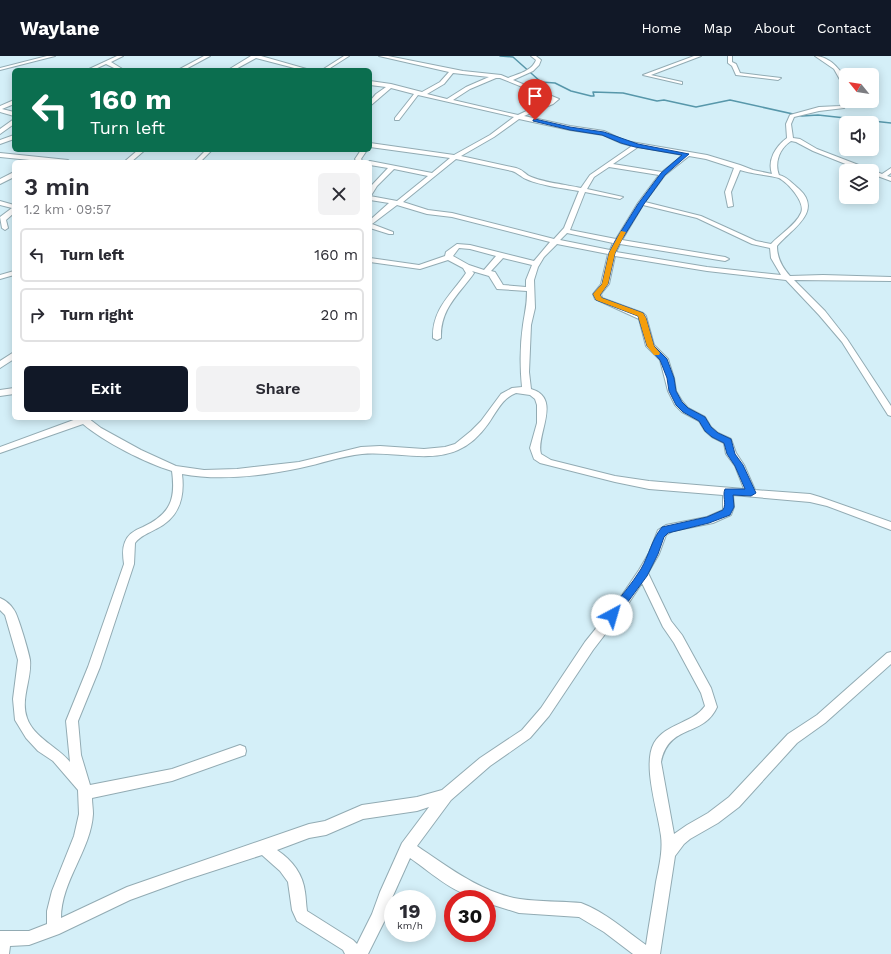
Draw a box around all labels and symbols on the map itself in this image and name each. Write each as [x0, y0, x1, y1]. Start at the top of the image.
north arrow [839, 68, 879, 108]
pin [518, 79, 552, 120]
position arrow [591, 594, 633, 636]
speed limit sign: 30 [444, 890, 496, 942]

